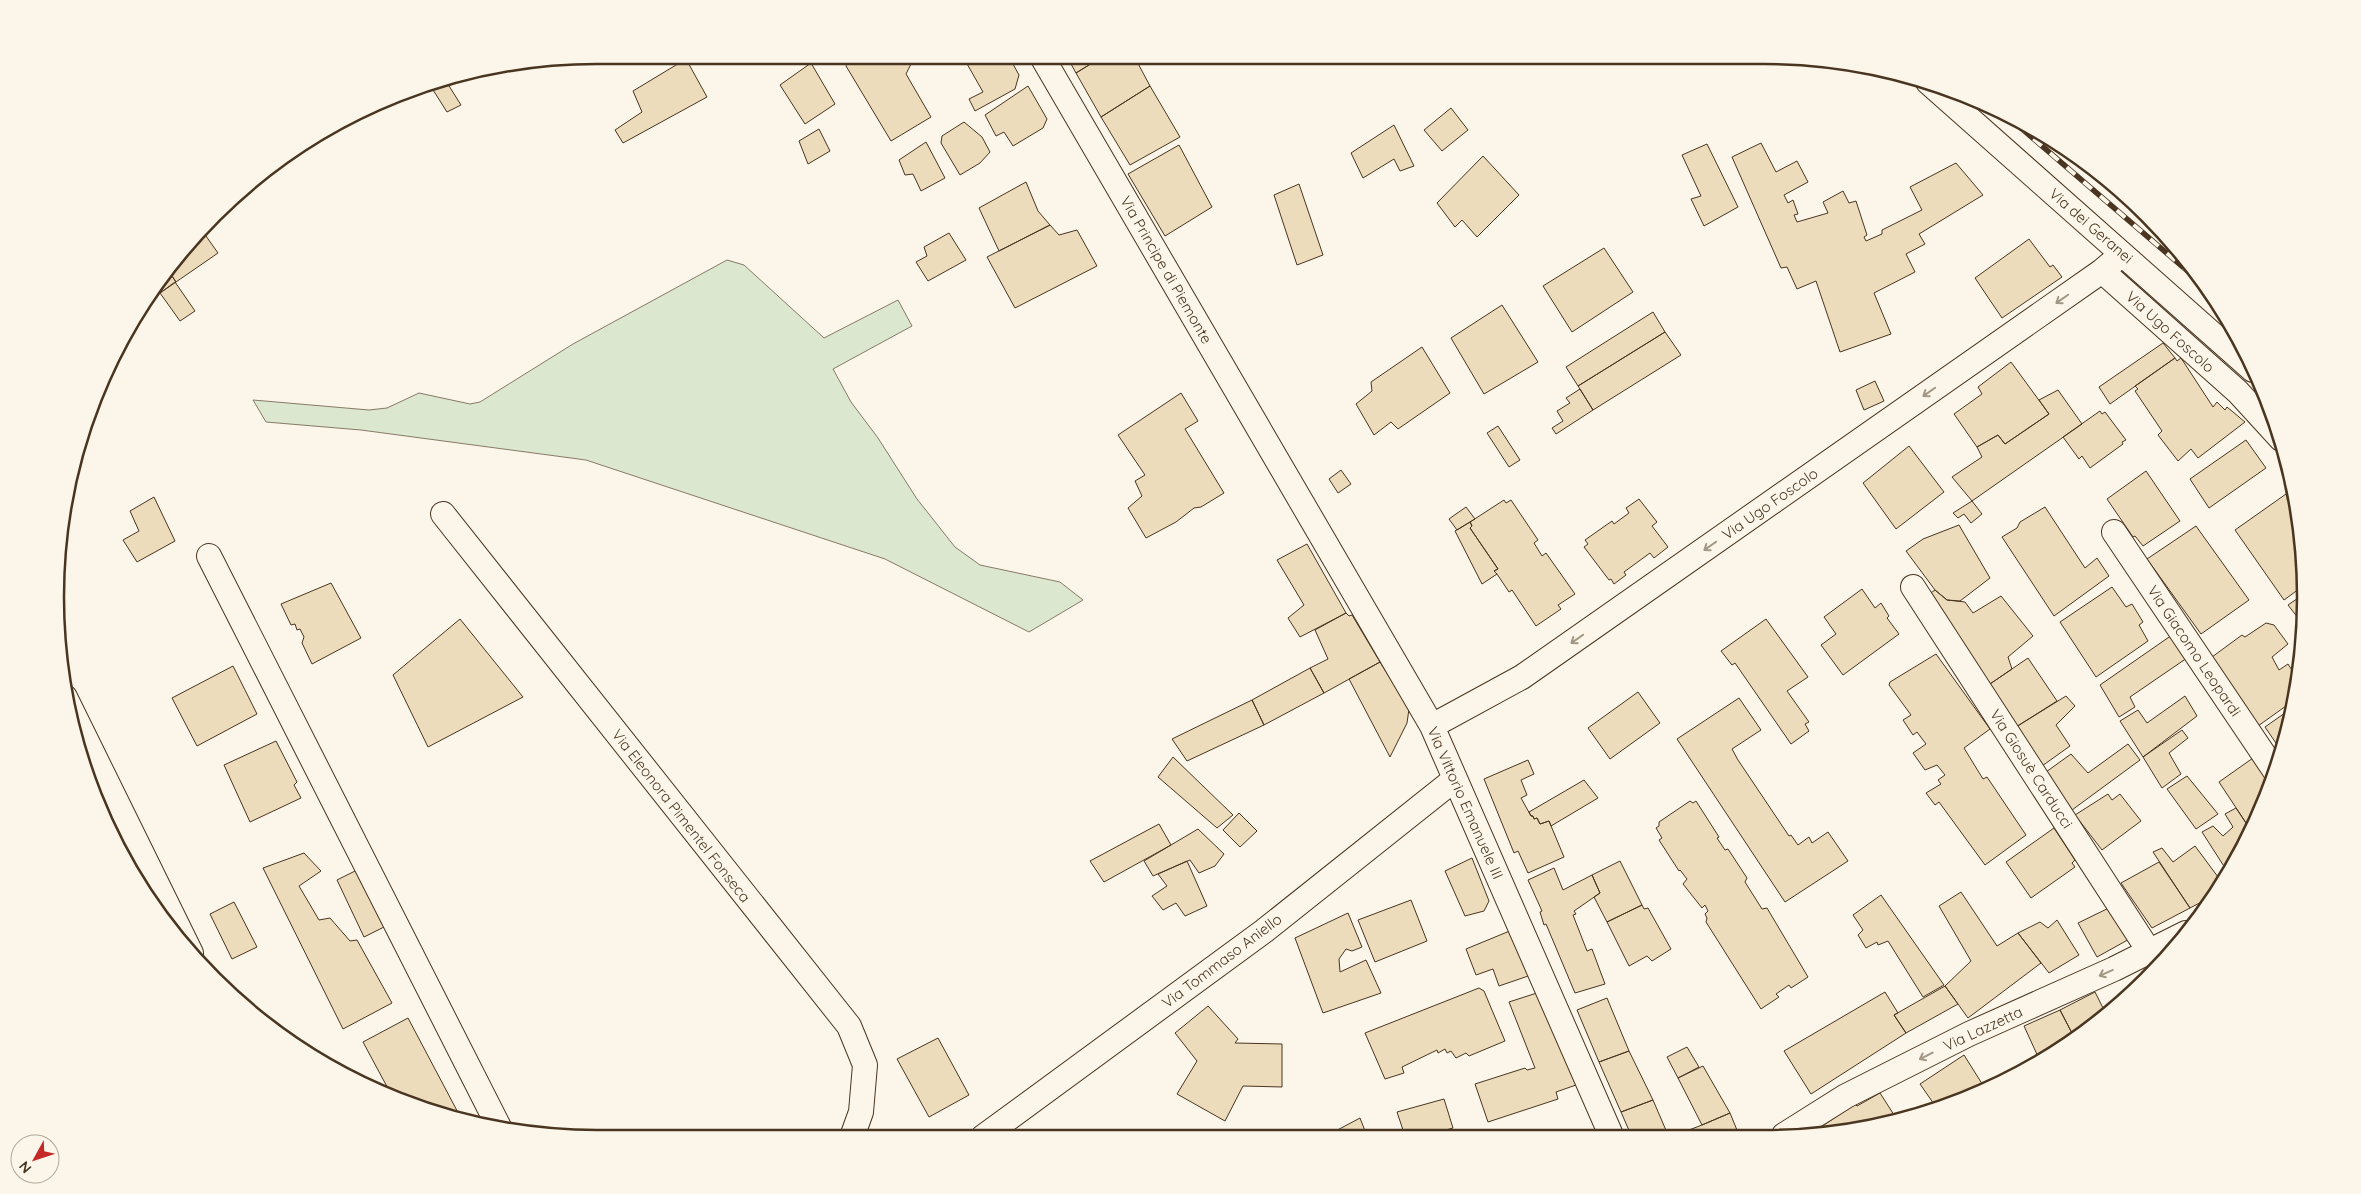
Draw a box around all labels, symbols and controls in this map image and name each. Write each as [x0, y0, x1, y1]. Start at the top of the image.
street label: Via dei Geranei [2045, 184, 2137, 267]
street label: Via Principe di Piemonte [1116, 192, 1217, 347]
street label: Via Ugo Foscolo [2122, 287, 2219, 376]
one-way arrow [2056, 294, 2070, 304]
one-way arrow [1923, 387, 1937, 397]
street label: Via Ugo Foscolo [1718, 463, 1821, 544]
one-way arrow [1703, 541, 1717, 551]
street label: Via Giacomo Leopardi [2143, 581, 2245, 720]
one-way arrow [1570, 634, 1584, 644]
street label: Via Giosuè Carducci [1986, 706, 2077, 832]
street label: Via Vittorio Emanuele III [1423, 724, 1508, 882]
street label: Via Eleonora Pimentel Fonseca [608, 725, 755, 906]
street label: Via Tommaso Aniello [1158, 909, 1285, 1012]
one-way arrow [2099, 968, 2114, 978]
street label: Via Lazzetta [1940, 1002, 2026, 1055]
one-way arrow [1919, 1051, 1934, 1061]
north arrow [10, 1134, 60, 1184]
text: N [15, 1158, 35, 1177]

